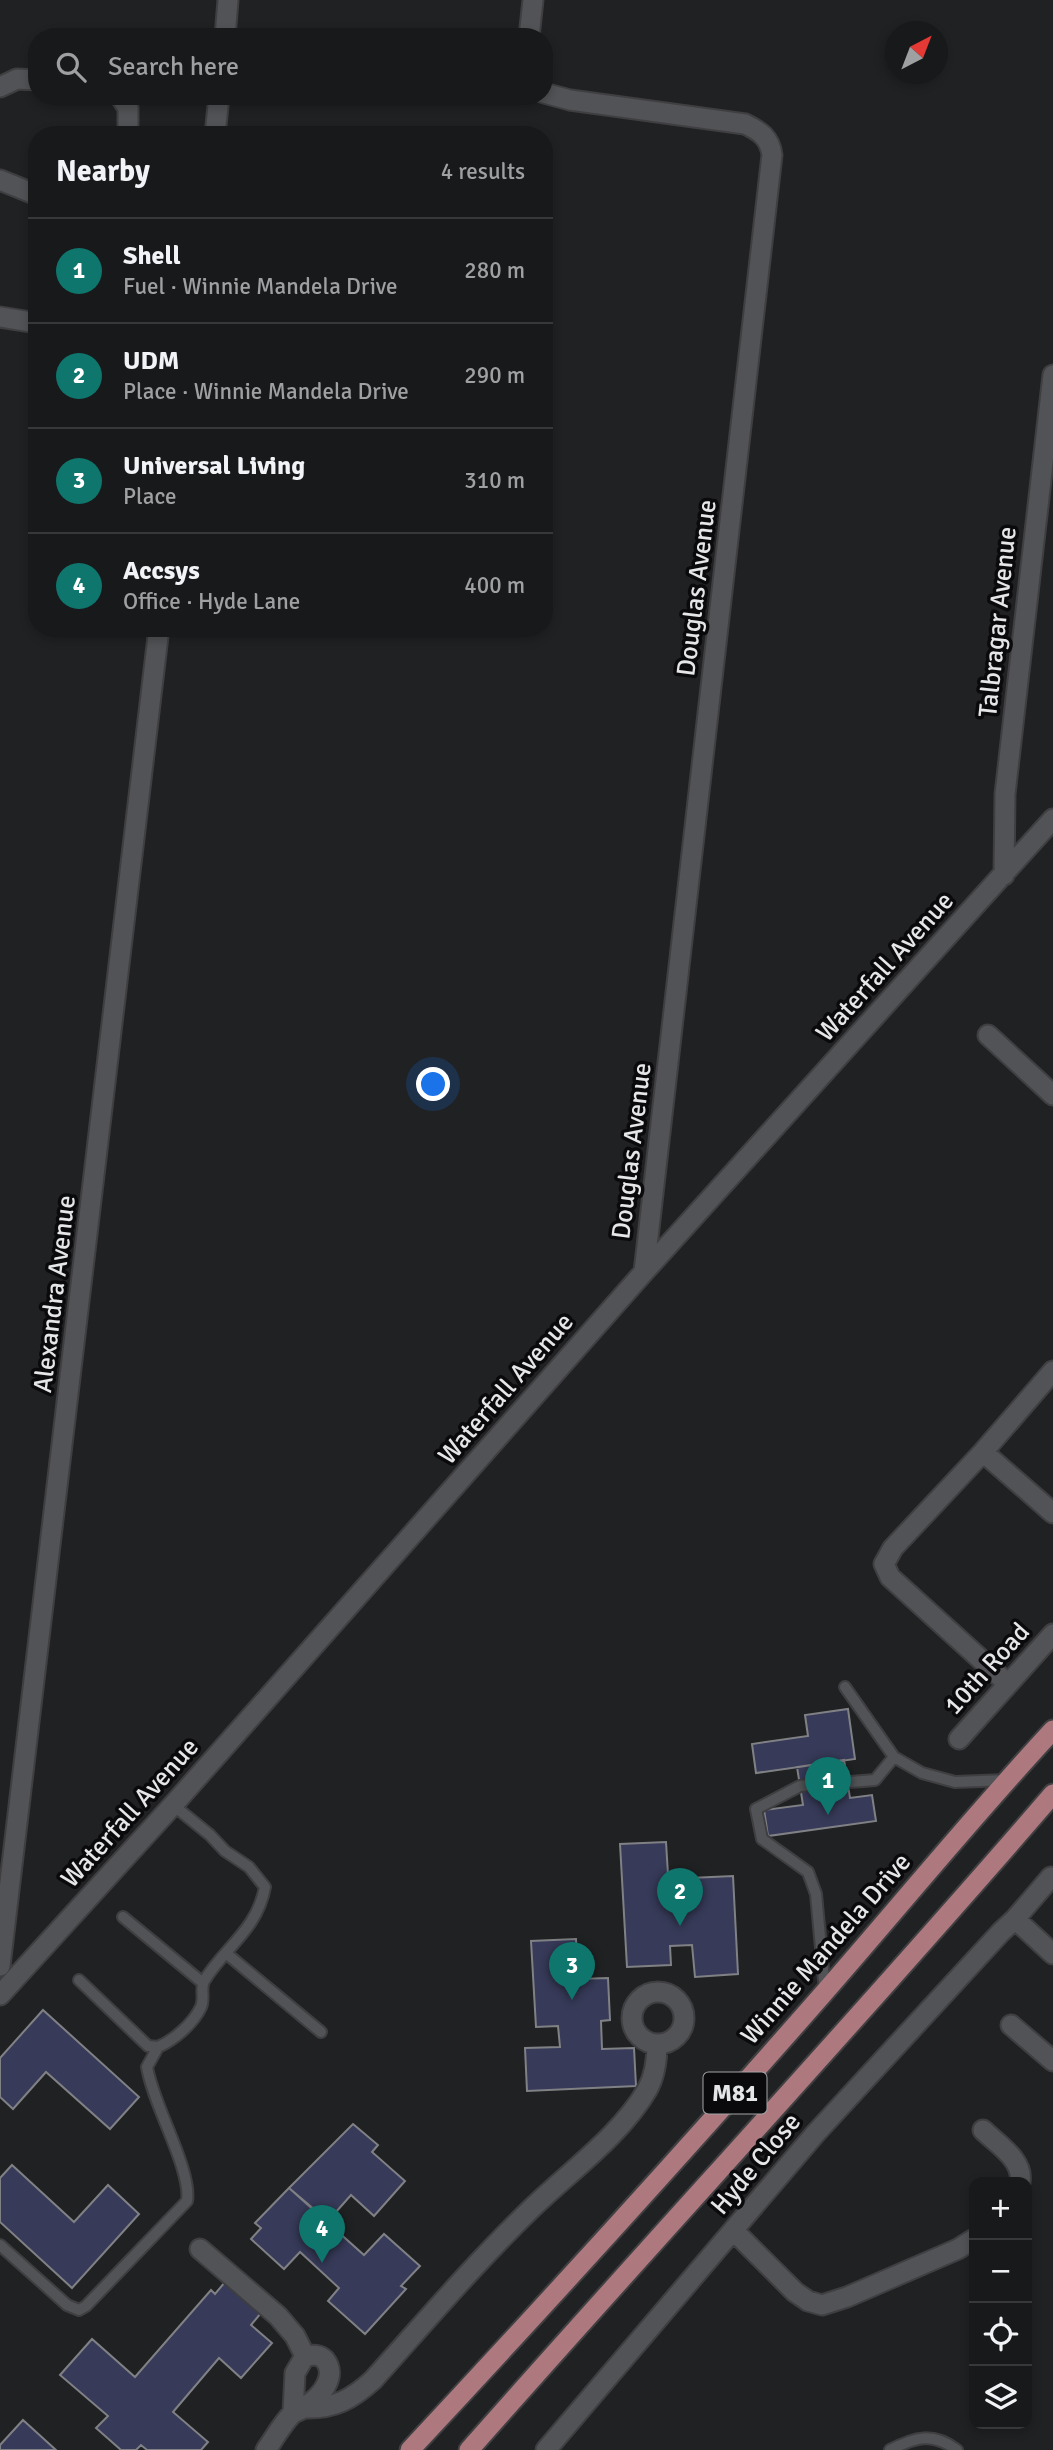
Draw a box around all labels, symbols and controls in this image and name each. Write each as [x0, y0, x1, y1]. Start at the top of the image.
north arrow [885, 21, 948, 84]
search box [28, 28, 553, 105]
icon: search [52, 48, 90, 86]
text: Search here [108, 51, 239, 83]
text: Nearby [56, 153, 150, 190]
text: 4 results [441, 157, 525, 186]
text: Shell [123, 240, 181, 272]
text: 1 [73, 256, 85, 285]
text: 280 m [464, 256, 525, 285]
text: Fuel · Winnie Mandela Drive [123, 272, 397, 301]
text: UDM [123, 345, 180, 377]
text: 2 [73, 361, 85, 390]
text: 290 m [464, 361, 525, 390]
text: Place · Winnie Mandela Drive [123, 377, 409, 406]
text: Universal Living [123, 450, 305, 482]
text: 3 [73, 466, 85, 495]
text: 310 m [464, 466, 525, 495]
text: Place [123, 482, 177, 511]
street label: Douglas Avenue [670, 498, 724, 678]
street label: Talbragar Avenue [972, 525, 1024, 719]
text: Accsys [123, 555, 200, 587]
text: 4 [73, 571, 85, 600]
text: 400 m [464, 571, 525, 600]
text: Office · Hyde Lane [123, 587, 300, 616]
street label: Waterfall Avenue [809, 886, 961, 1048]
street label: Douglas Avenue [605, 1061, 659, 1241]
your location [416, 1067, 450, 1101]
street label: Alexandra Avenue [27, 1193, 83, 1395]
street label: Waterfall Avenue [432, 1307, 580, 1471]
street label: 10th Road [937, 1616, 1037, 1722]
street label: Waterfall Avenue [54, 1732, 206, 1894]
pin: 1 [805, 1757, 851, 1815]
street label: Winnie Mandela Drive [734, 1847, 918, 2051]
pin: 2 [657, 1868, 703, 1926]
pin: 3 [549, 1942, 595, 2000]
road number: M81 [704, 2072, 766, 2114]
street label: Hyde Close [704, 2107, 808, 2221]
map controls [969, 2177, 1032, 2429]
button: + [969, 2177, 1032, 2240]
pin: 4 [299, 2205, 345, 2263]
button: − [969, 2240, 1032, 2303]
button: locate [969, 2303, 1032, 2366]
button: layers [969, 2366, 1032, 2429]

